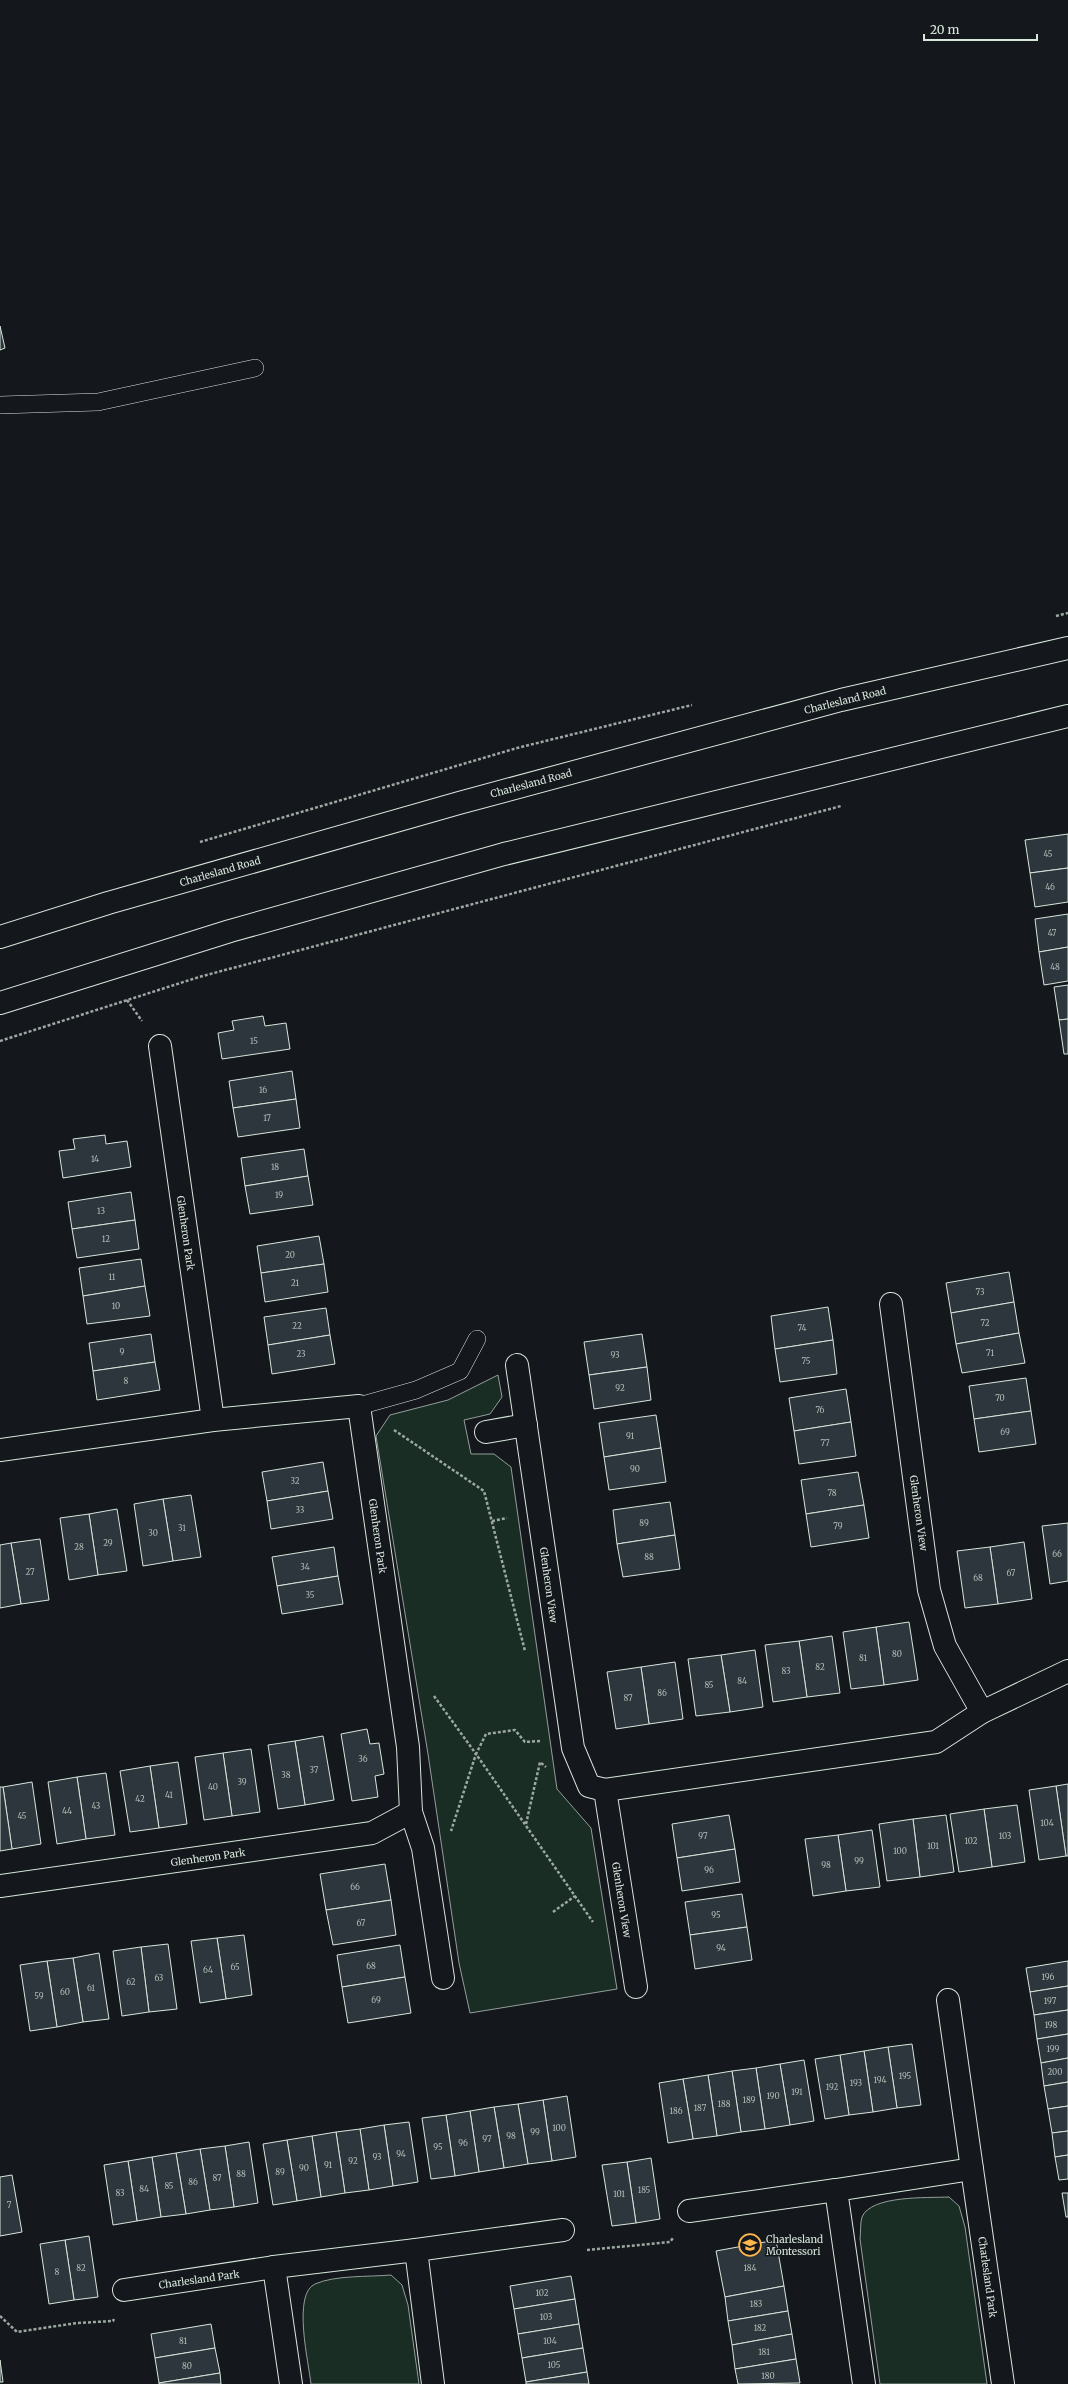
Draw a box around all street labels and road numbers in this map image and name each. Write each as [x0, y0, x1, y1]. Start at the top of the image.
street label: Charlesland Road [803, 684, 887, 717]
street label: Charlesland Road [489, 766, 573, 801]
street label: Charlesland Road [178, 854, 262, 889]
street label: Glenheron Park [174, 1195, 197, 1272]
street label: Glenheron View [907, 1474, 930, 1552]
street label: Glenheron Park [366, 1498, 389, 1575]
street label: Glenheron View [537, 1546, 560, 1624]
street label: Glenheron Park [170, 1846, 247, 1869]
street label: Glenheron View [609, 1861, 634, 1939]
street label: Charlesland Park [975, 2236, 1000, 2319]
street label: Charlesland Park [158, 2267, 241, 2292]

